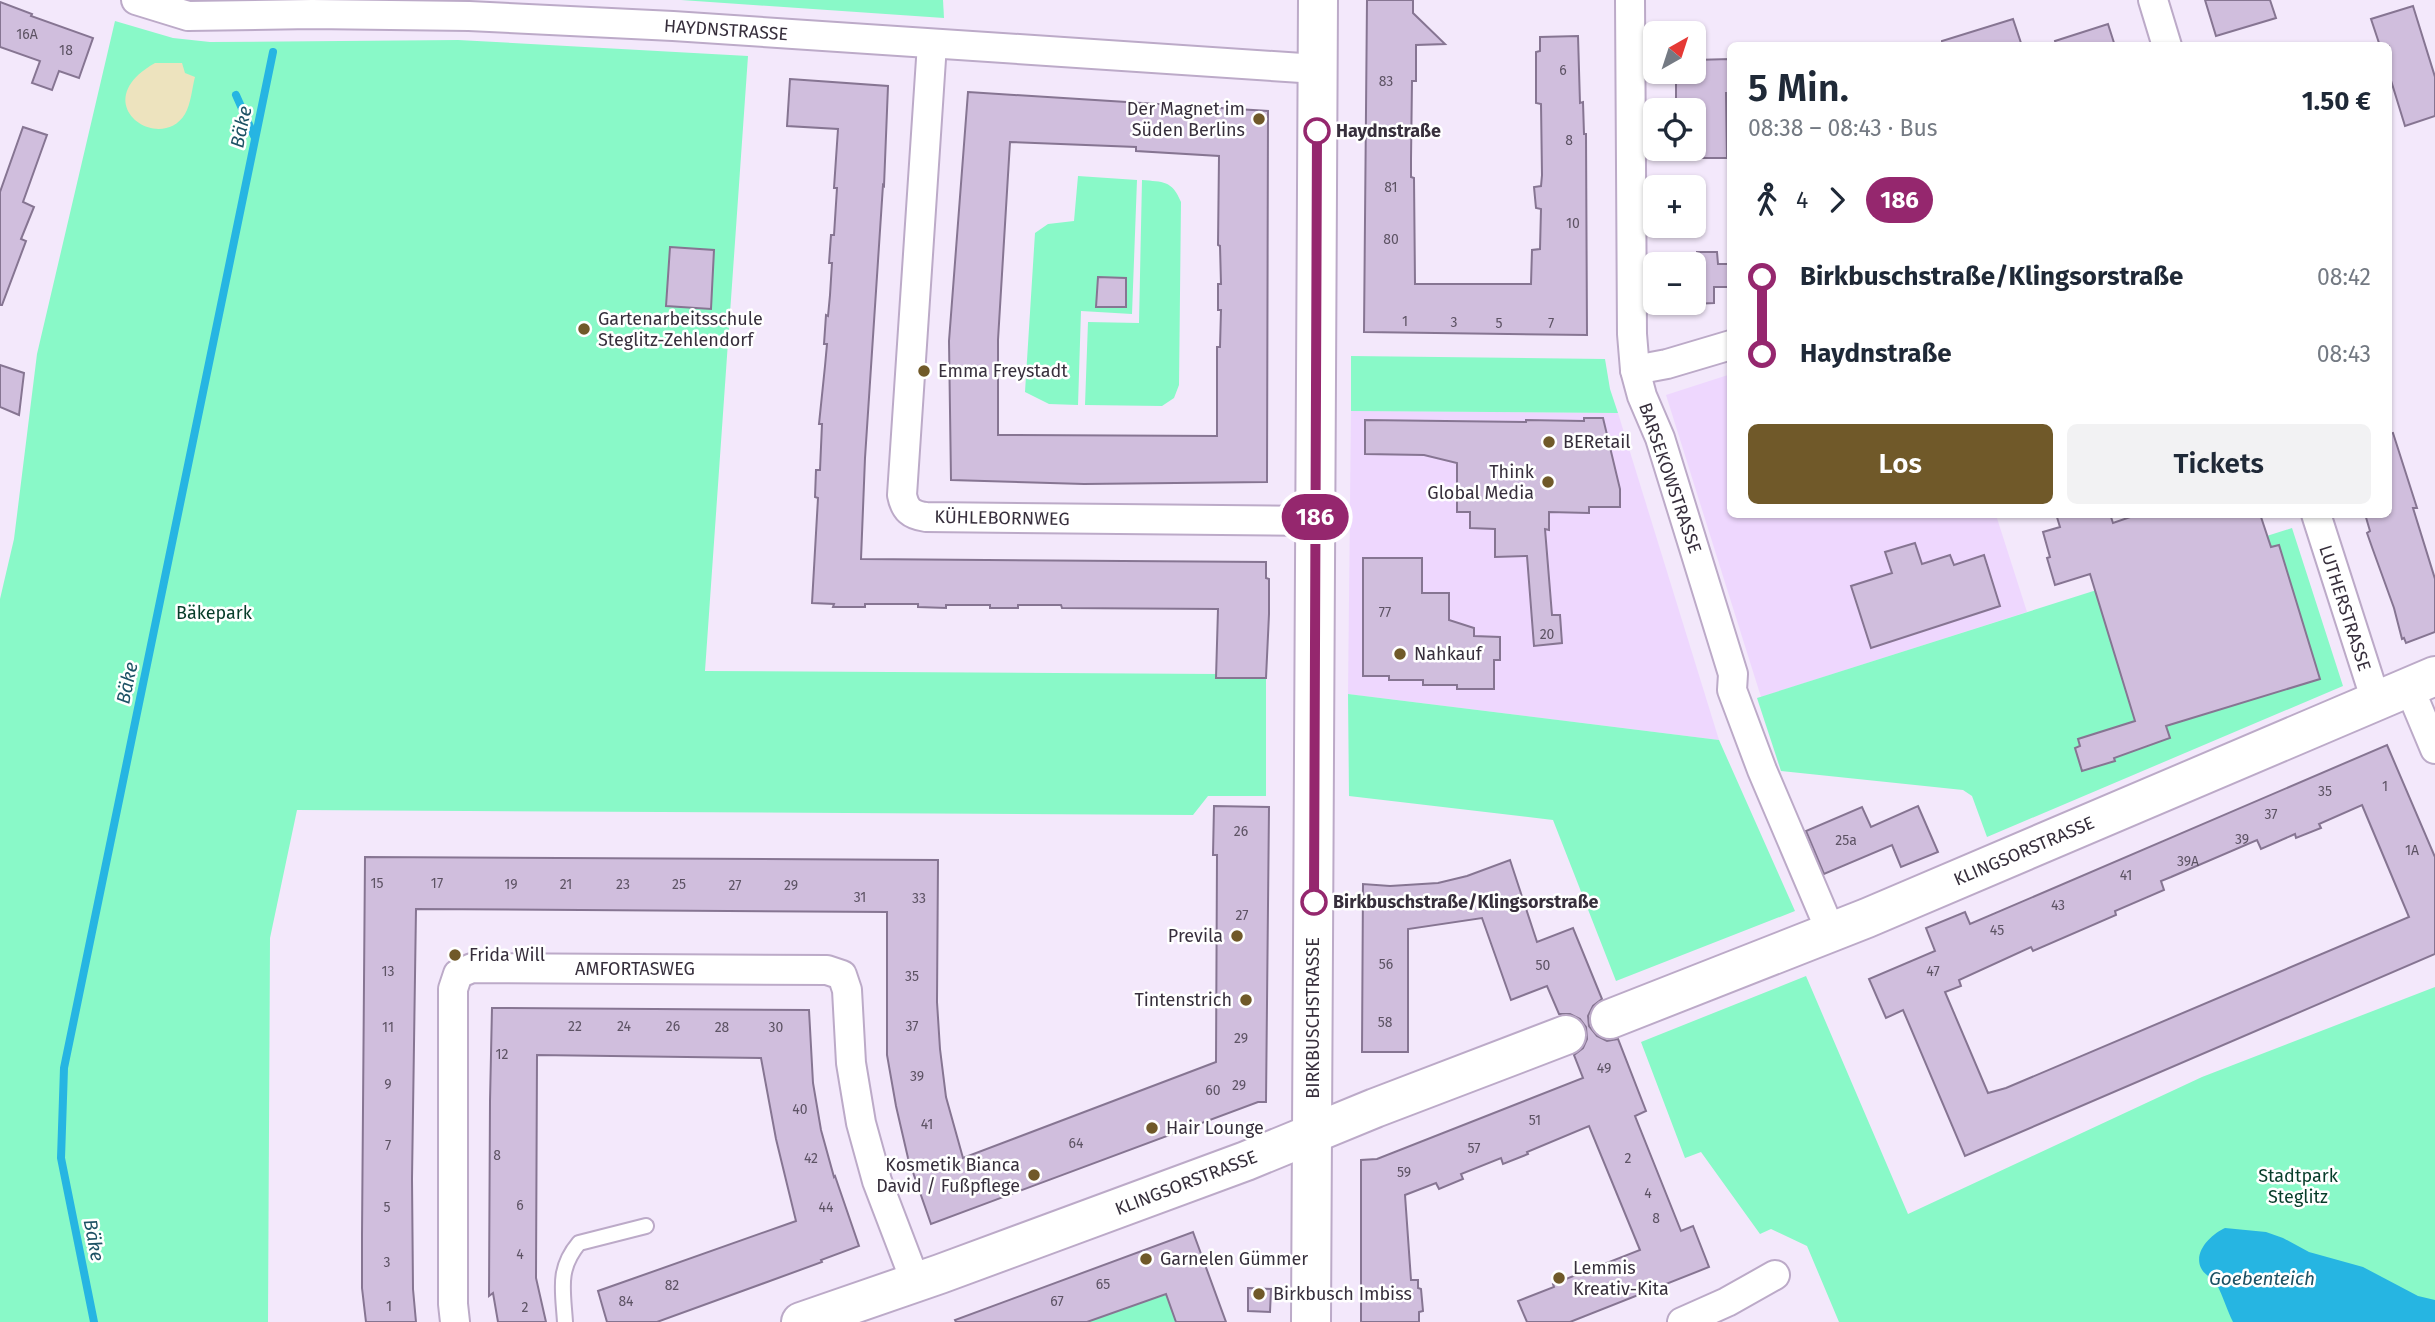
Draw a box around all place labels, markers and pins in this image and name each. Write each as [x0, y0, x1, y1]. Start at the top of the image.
place label: Der Magnet im Süden Berlins [1127, 98, 1245, 141]
marker: Der Magnet im Süden Berlins [1251, 111, 1267, 127]
marker: Haydnstraße [1304, 118, 1330, 144]
place label: Haydnstraße [1336, 120, 1441, 142]
place label: Gartenarbeitsschule Steglitz-Zehlendorf [598, 308, 763, 351]
marker: Gartenarbeitsschule Steglitz-Zehlendorf [576, 321, 592, 337]
place label: Emma Freystadt [938, 360, 1068, 382]
marker: Emma Freystadt [916, 363, 932, 379]
place label: BERetail [1563, 431, 1631, 453]
marker: BERetail [1541, 434, 1557, 450]
place label: Think Global Media [1427, 461, 1535, 504]
marker: Think Global Media [1540, 474, 1556, 490]
place label: Nahkauf [1414, 643, 1484, 665]
marker: Nahkauf [1392, 646, 1408, 662]
marker: Birkbuschstraße/Klingsorstraße [1301, 889, 1327, 915]
place label: Birkbuschstraße/Klingsorstraße [1333, 891, 1599, 913]
place label: Previla [1168, 925, 1223, 947]
marker: Previla [1229, 928, 1245, 944]
place label: Frida Will [469, 944, 545, 966]
marker: Frida Will [447, 947, 463, 963]
place label: Tintenstrich [1134, 989, 1232, 1011]
marker: Tintenstrich [1238, 992, 1254, 1008]
place label: Hair Lounge [1166, 1117, 1264, 1139]
marker: Hair Lounge [1144, 1120, 1160, 1136]
place label: Kosmetik Bianca David / Fußpflege [876, 1154, 1020, 1197]
marker: Kosmetik Bianca David / Fußpflege [1026, 1167, 1042, 1183]
place label: Garnelen Gümmer [1160, 1248, 1308, 1270]
marker: Garnelen Gümmer [1138, 1251, 1154, 1267]
place label: Lemmis Kreativ-Kita [1573, 1257, 1669, 1300]
marker: Lemmis Kreativ-Kita [1551, 1270, 1567, 1286]
place label: Birkbusch Imbiss [1273, 1283, 1412, 1305]
marker: Birkbusch Imbiss [1251, 1286, 1267, 1302]

